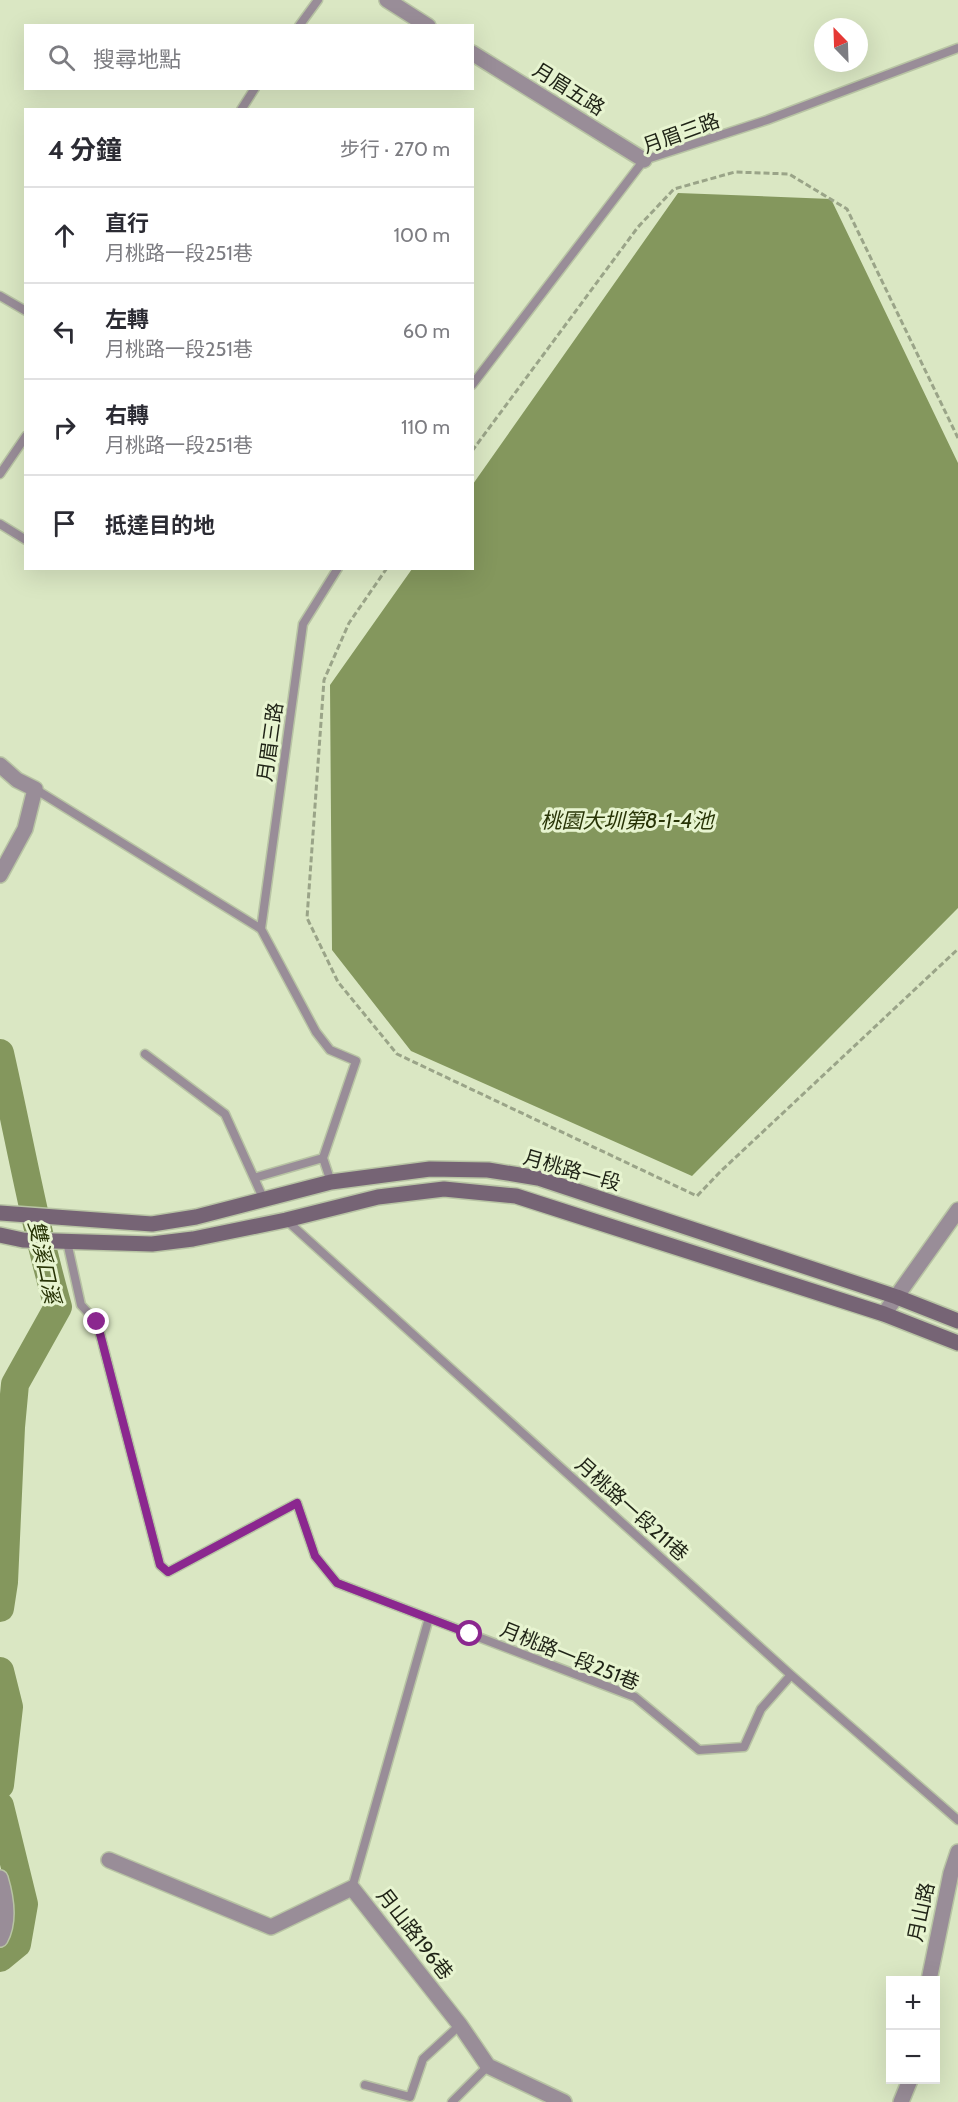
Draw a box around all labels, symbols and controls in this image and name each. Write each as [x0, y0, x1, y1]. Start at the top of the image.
north arrow [814, 18, 868, 72]
search box [24, 24, 474, 90]
icon: search [45, 41, 78, 74]
text: 搜尋地點 [93, 46, 181, 73]
street label: 月眉五路 [529, 58, 609, 120]
street label: 月眉三路 [639, 108, 723, 158]
text: 4 分鐘 [48, 134, 122, 166]
text: 步行 · 270 m [340, 137, 450, 161]
text: 直行 [105, 210, 149, 237]
icon: ahead [48, 219, 81, 252]
text: 100 m [394, 223, 450, 247]
text: 月桃路一段251巷 [105, 241, 253, 265]
text: 左轉 [105, 306, 149, 333]
icon: left [48, 315, 81, 348]
text: 60 m [403, 319, 450, 343]
text: 月桃路一段251巷 [105, 337, 253, 361]
text: 右轉 [105, 402, 149, 429]
icon: right [48, 411, 81, 444]
text: 110 m [401, 415, 450, 439]
text: 月桃路一段251巷 [105, 433, 253, 457]
icon: arrive [48, 507, 81, 540]
text: 抵達目的地 [105, 512, 215, 539]
street label: 月眉三路 [253, 701, 287, 783]
water label: 桃園大圳第8-1-4池 [540, 808, 716, 833]
street label: 月桃路一段 [521, 1145, 623, 1195]
water label: 雙溪口溪 [24, 1218, 66, 1309]
route end [83, 1308, 109, 1334]
street label: 月桃路一段211巷 [571, 1452, 693, 1566]
street label: 月桃路一段251巷 [497, 1617, 643, 1695]
route start [456, 1620, 482, 1646]
street label: 月山路 [903, 1880, 939, 1944]
street label: 月山路196巷 [372, 1884, 458, 1984]
map controls [886, 1976, 940, 2084]
button: + [886, 1976, 940, 2030]
button: − [886, 2030, 940, 2084]

